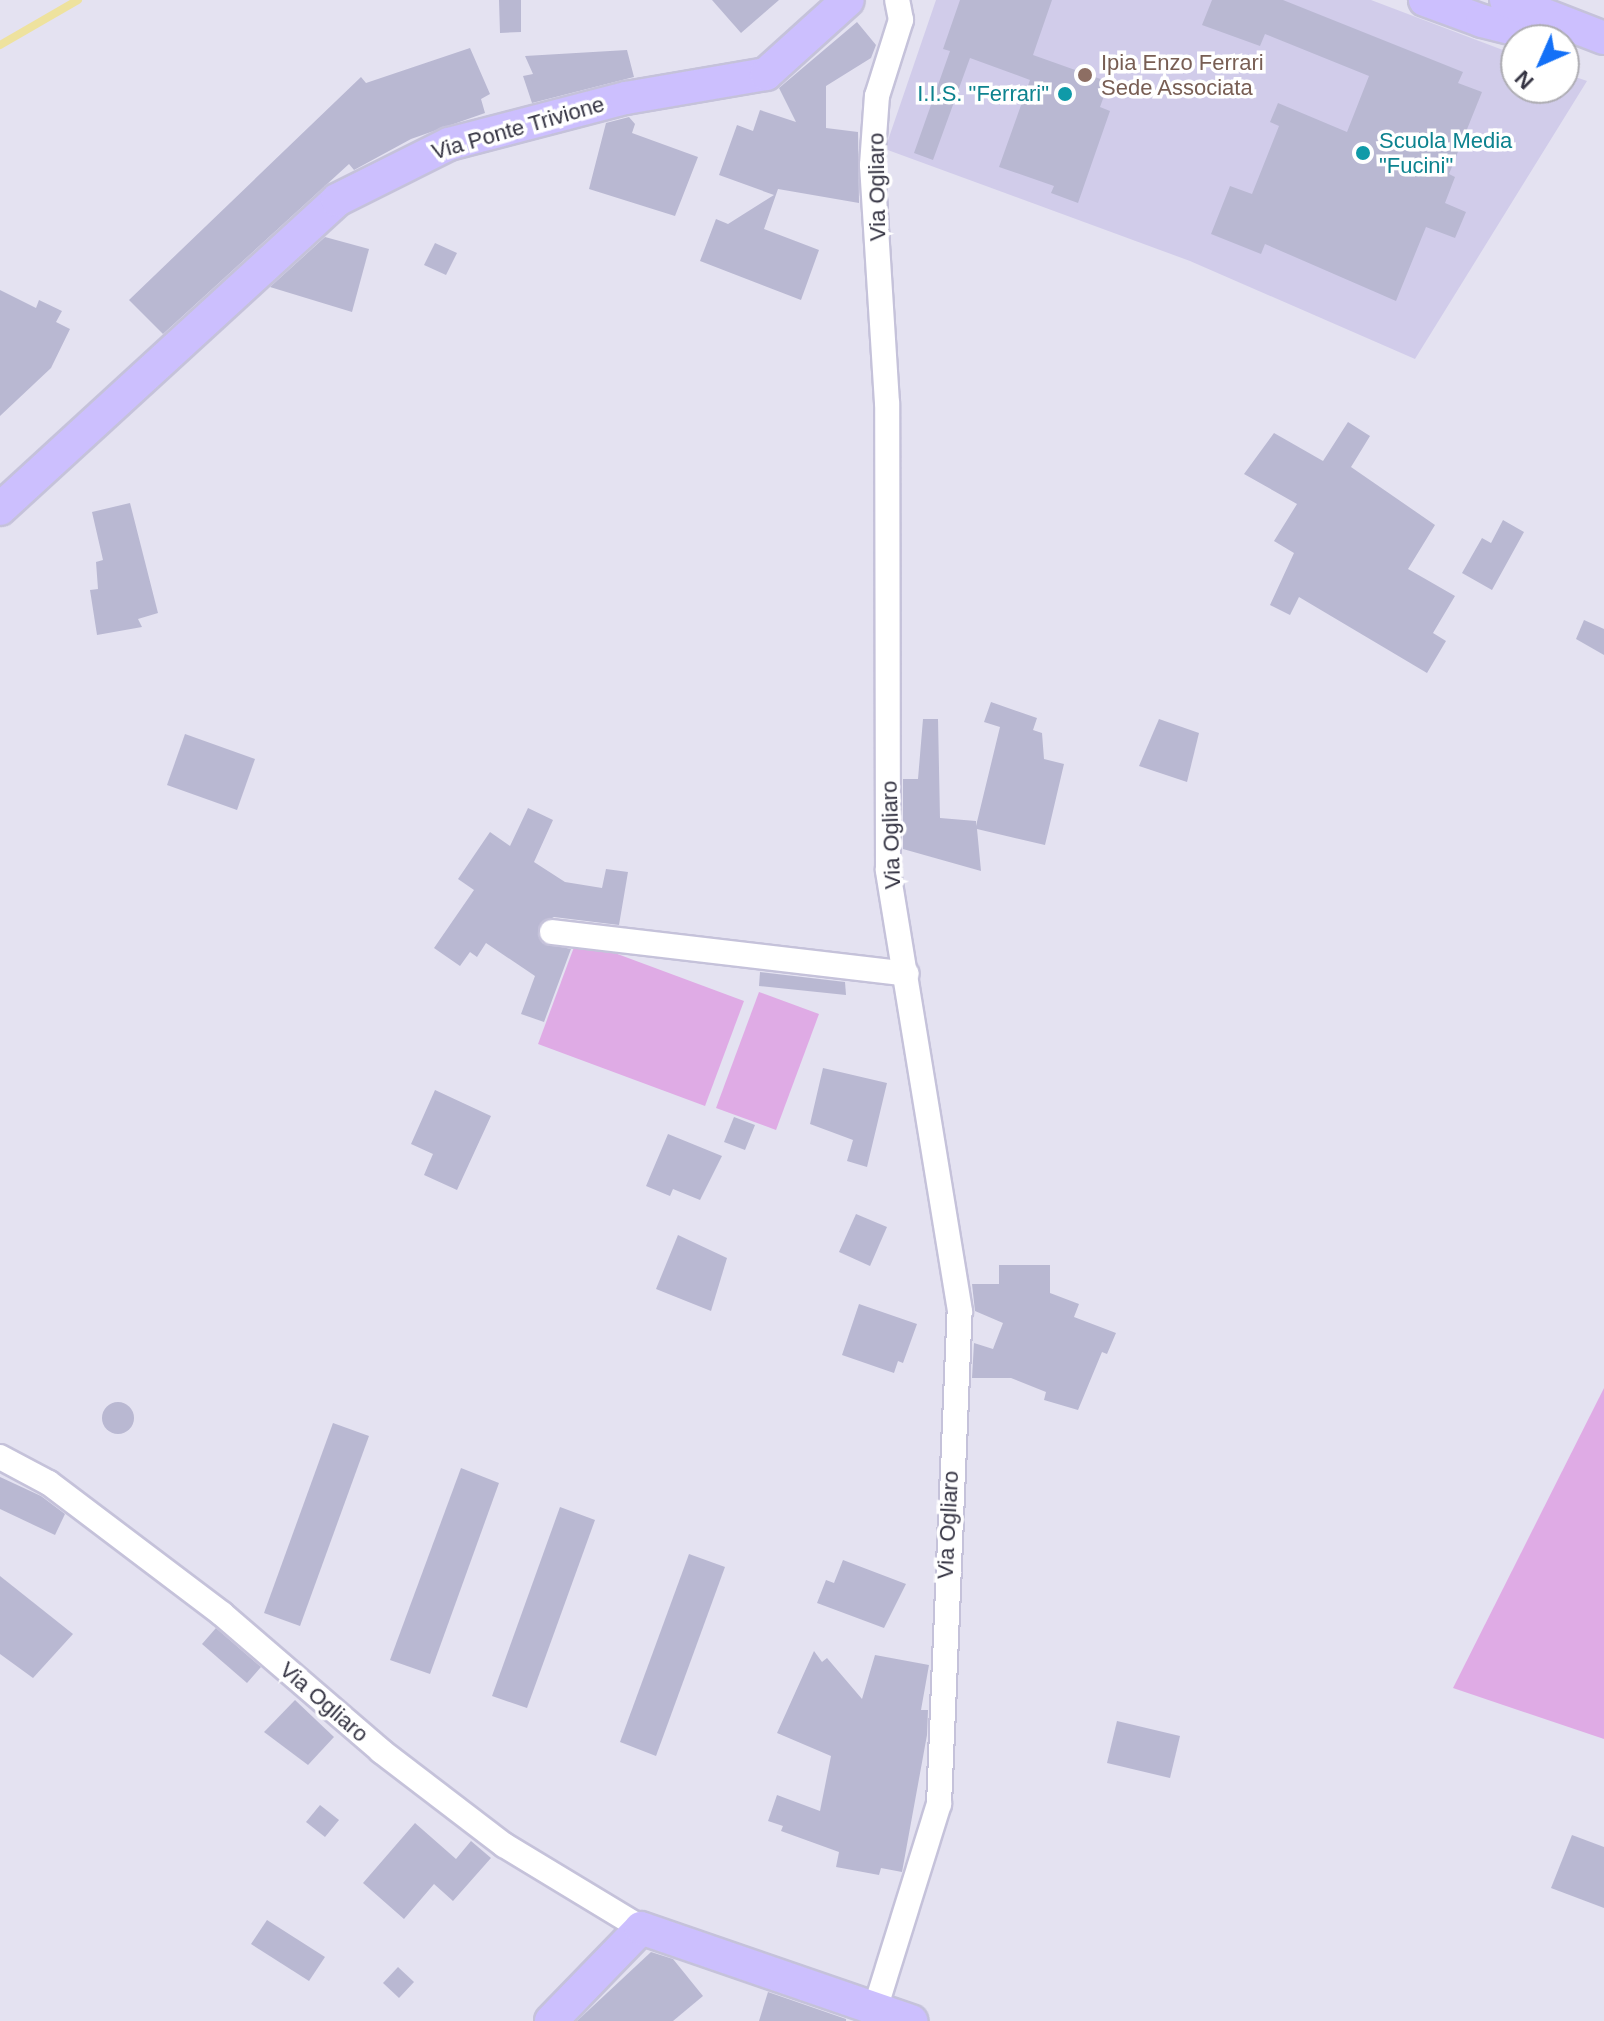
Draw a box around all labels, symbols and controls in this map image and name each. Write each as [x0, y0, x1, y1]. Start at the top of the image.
north arrow [1500, 24, 1580, 104]
place label: Ipia Enzo Ferrari Sede Associata [1101, 49, 1264, 100]
text: N [1510, 65, 1539, 94]
marker: Ipia Enzo Ferrari Sede Associata [1076, 66, 1094, 84]
place label: I.I.S. "Ferrari" [917, 81, 1049, 107]
marker: I.I.S. "Ferrari" [1056, 85, 1074, 103]
street label: Via Ponte Trivione [429, 91, 607, 165]
place label: Scuola Media "Fucini" [1379, 127, 1512, 178]
street label: Via Ogliaro [863, 133, 891, 241]
marker: Scuola Media "Fucini" [1354, 144, 1372, 162]
street label: Via Ogliaro [876, 780, 906, 890]
street label: Via Ogliaro [932, 1470, 964, 1580]
street label: Via Ogliaro [274, 1656, 374, 1748]

